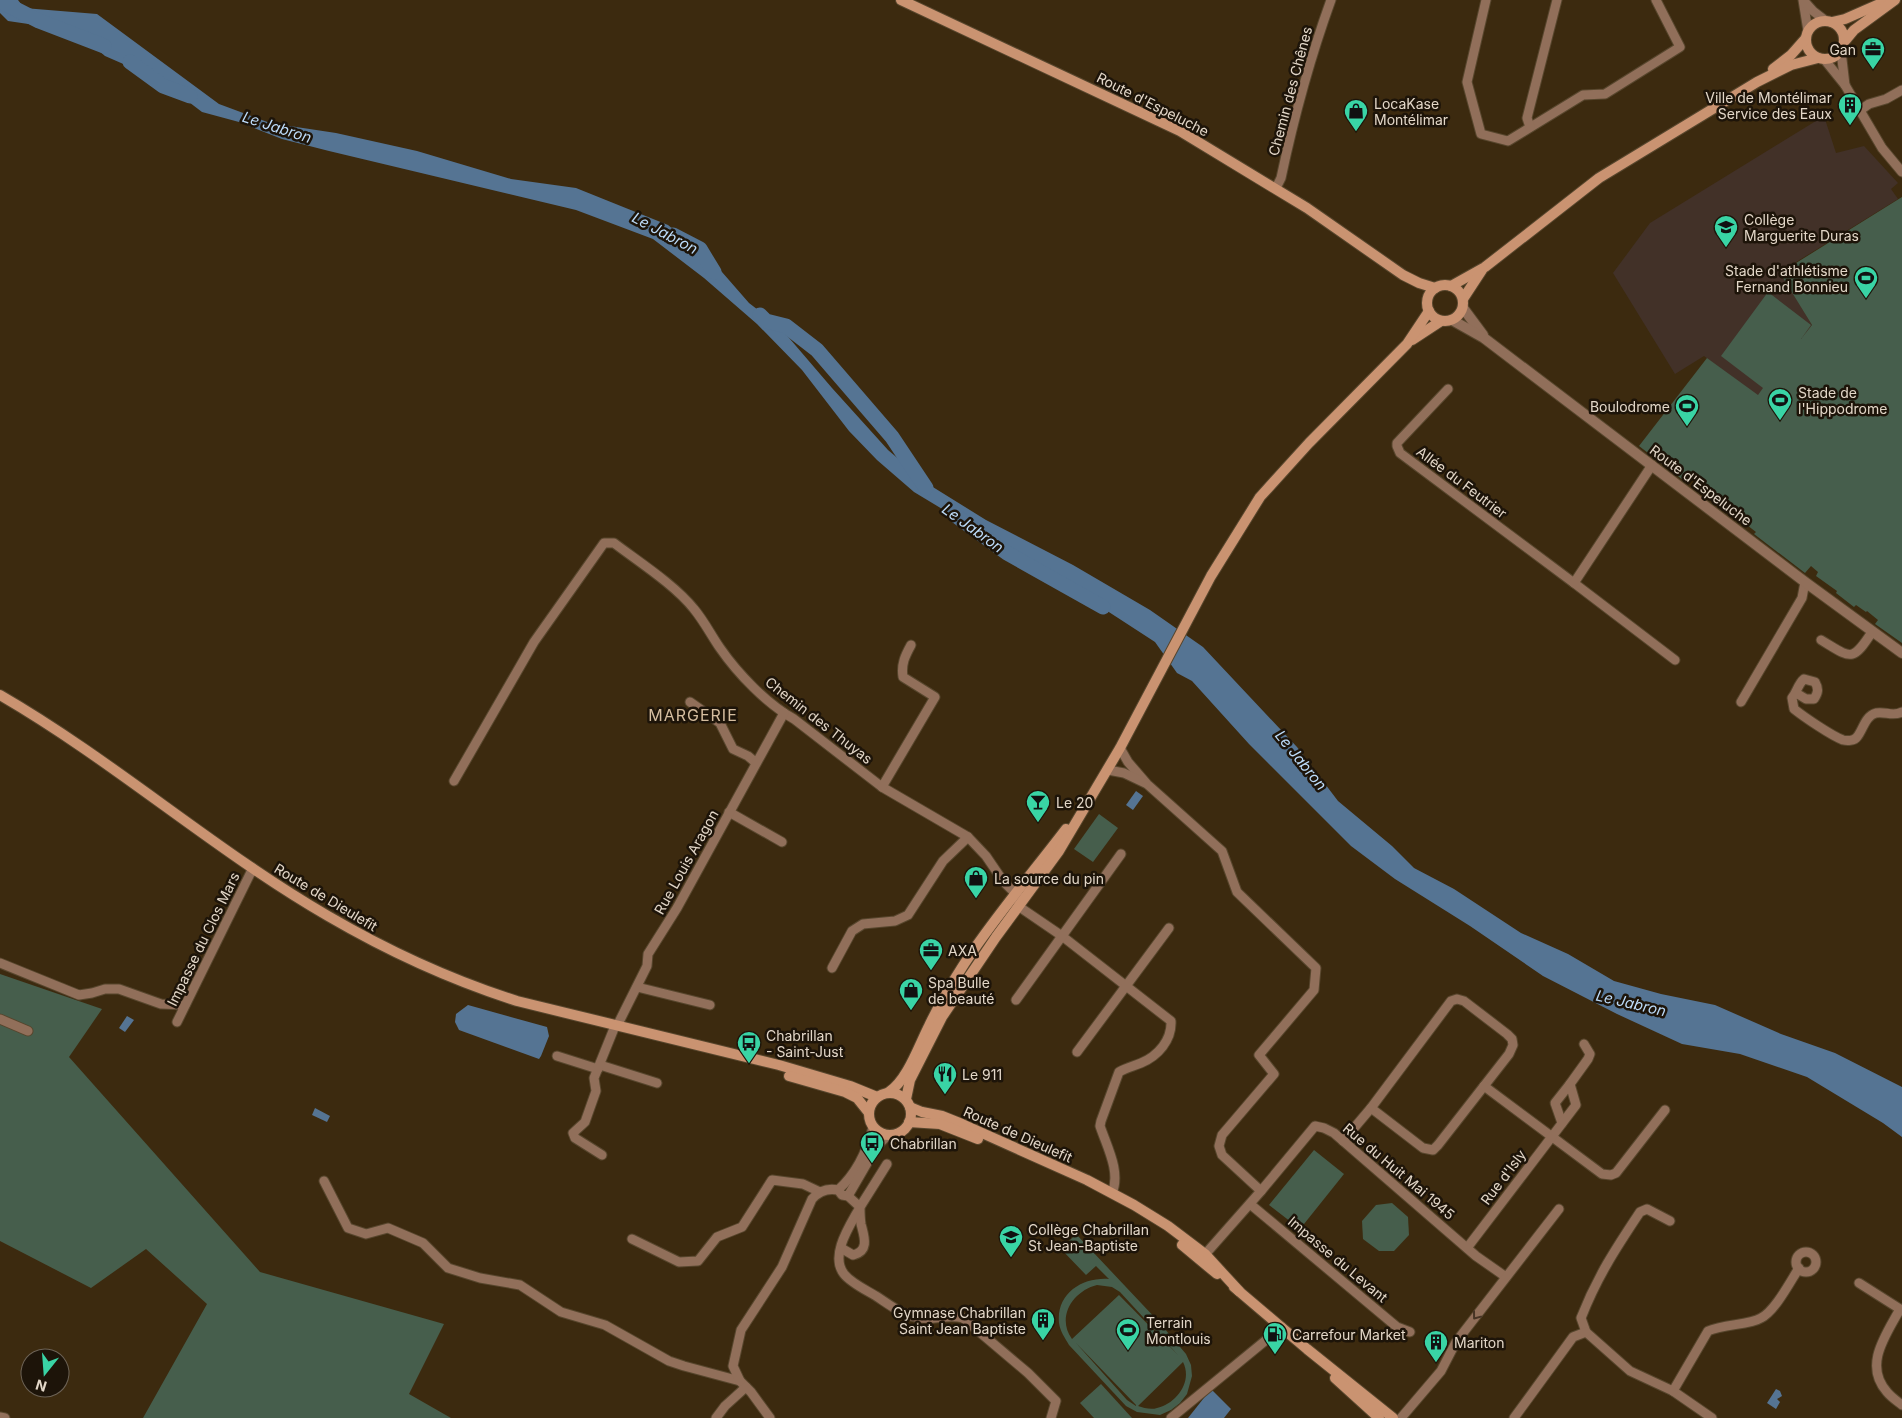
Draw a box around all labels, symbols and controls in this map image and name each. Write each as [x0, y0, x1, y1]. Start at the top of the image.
street label: Chemin des Chênes [1265, 25, 1315, 157]
office icon: Gan [1860, 36, 1886, 70]
place label: Gan [1829, 41, 1856, 58]
street label: Route d'Espeluche [1094, 68, 1212, 140]
place label: Ville de Montélimar Service des Eaux [1705, 89, 1832, 122]
building icon: Ville de Montélimar Service des Eaux [1837, 92, 1863, 126]
place label: LocaKase Montélimar [1374, 95, 1448, 128]
shop icon: LocaKase Montélimar [1343, 98, 1369, 132]
water label: Le Jabron [240, 107, 314, 147]
water label: Le Jabron [629, 208, 701, 258]
place label: Collège Marguerite Duras [1744, 211, 1859, 244]
school or university icon: Collège Marguerite Duras [1713, 214, 1739, 248]
place label: Stade d'athlétisme Fernand Bonnieu [1725, 262, 1848, 295]
sports icon: Stade d'athlétisme Fernand Bonnieu [1853, 265, 1879, 299]
place label: Stade de l'Hippodrome [1798, 384, 1887, 417]
sports icon: Stade de l'Hippodrome [1767, 387, 1793, 421]
sports icon: Boulodrome [1674, 393, 1700, 427]
place label: Boulodrome [1590, 398, 1670, 415]
street label: Route d'Espeluche [1647, 441, 1755, 529]
street label: Allée du Feutrier [1414, 443, 1510, 521]
water label: Le Jabron [938, 499, 1008, 557]
street label: Chemin des Thuyas [762, 673, 876, 767]
district label: MARGERIE [648, 705, 738, 725]
water label: Le Jabron [1271, 726, 1331, 794]
bar icon: Le 20 [1025, 789, 1051, 823]
place label: Le 20 [1056, 794, 1093, 811]
street label: Rue Louis Aragon [650, 807, 722, 917]
street label: Route de Dieulefit [271, 859, 381, 935]
shop icon: La source du pin [963, 865, 989, 899]
street label: Impasse du Clos Mars [163, 869, 243, 1009]
place label: La source du pin [994, 870, 1104, 887]
office icon: AXA [918, 937, 944, 971]
place label: AXA [948, 942, 977, 959]
place label: Spa Bulle de beauté [928, 974, 994, 1007]
shop icon: Spa Bulle de beauté [898, 977, 924, 1011]
water label: Le Jabron [1594, 986, 1668, 1020]
place label: Chabrillan - Saint-Just [766, 1027, 844, 1060]
bus stop icon: Chabrillan - Saint-Just [736, 1030, 762, 1064]
restaurant icon: Le 911 [932, 1061, 958, 1095]
place label: Le 911 [962, 1066, 1002, 1083]
street label: Route de Dieulefit [961, 1102, 1075, 1166]
street label: Rue du Huit Mai 1945 [1340, 1119, 1458, 1223]
bus stop icon: Chabrillan [859, 1130, 885, 1164]
place label: Chabrillan [890, 1135, 957, 1152]
street label: Rue d'Isly [1477, 1146, 1529, 1208]
street label: Impasse du Levant [1285, 1212, 1392, 1306]
place label: Collège Chabrillan St Jean-Baptiste [1028, 1221, 1149, 1254]
school or university icon: Collège Chabrillan St Jean-Baptiste [998, 1224, 1024, 1258]
place label: Gymnase Chabrillan Saint Jean Baptiste [893, 1304, 1026, 1337]
building icon: Gymnase Chabrillan Saint Jean Baptiste [1030, 1307, 1056, 1341]
one-way arrow [1474, 1310, 1482, 1319]
place label: Terrain Montlouis [1146, 1314, 1211, 1347]
sports icon: Terrain Montlouis [1115, 1317, 1141, 1351]
fuel station icon: Carrefour Market [1262, 1321, 1288, 1355]
place label: Carrefour Market [1292, 1326, 1406, 1343]
building icon: Mariton [1423, 1329, 1449, 1363]
place label: Mariton [1454, 1334, 1505, 1351]
north arrow [20, 1348, 70, 1398]
text: N [33, 1376, 49, 1396]

